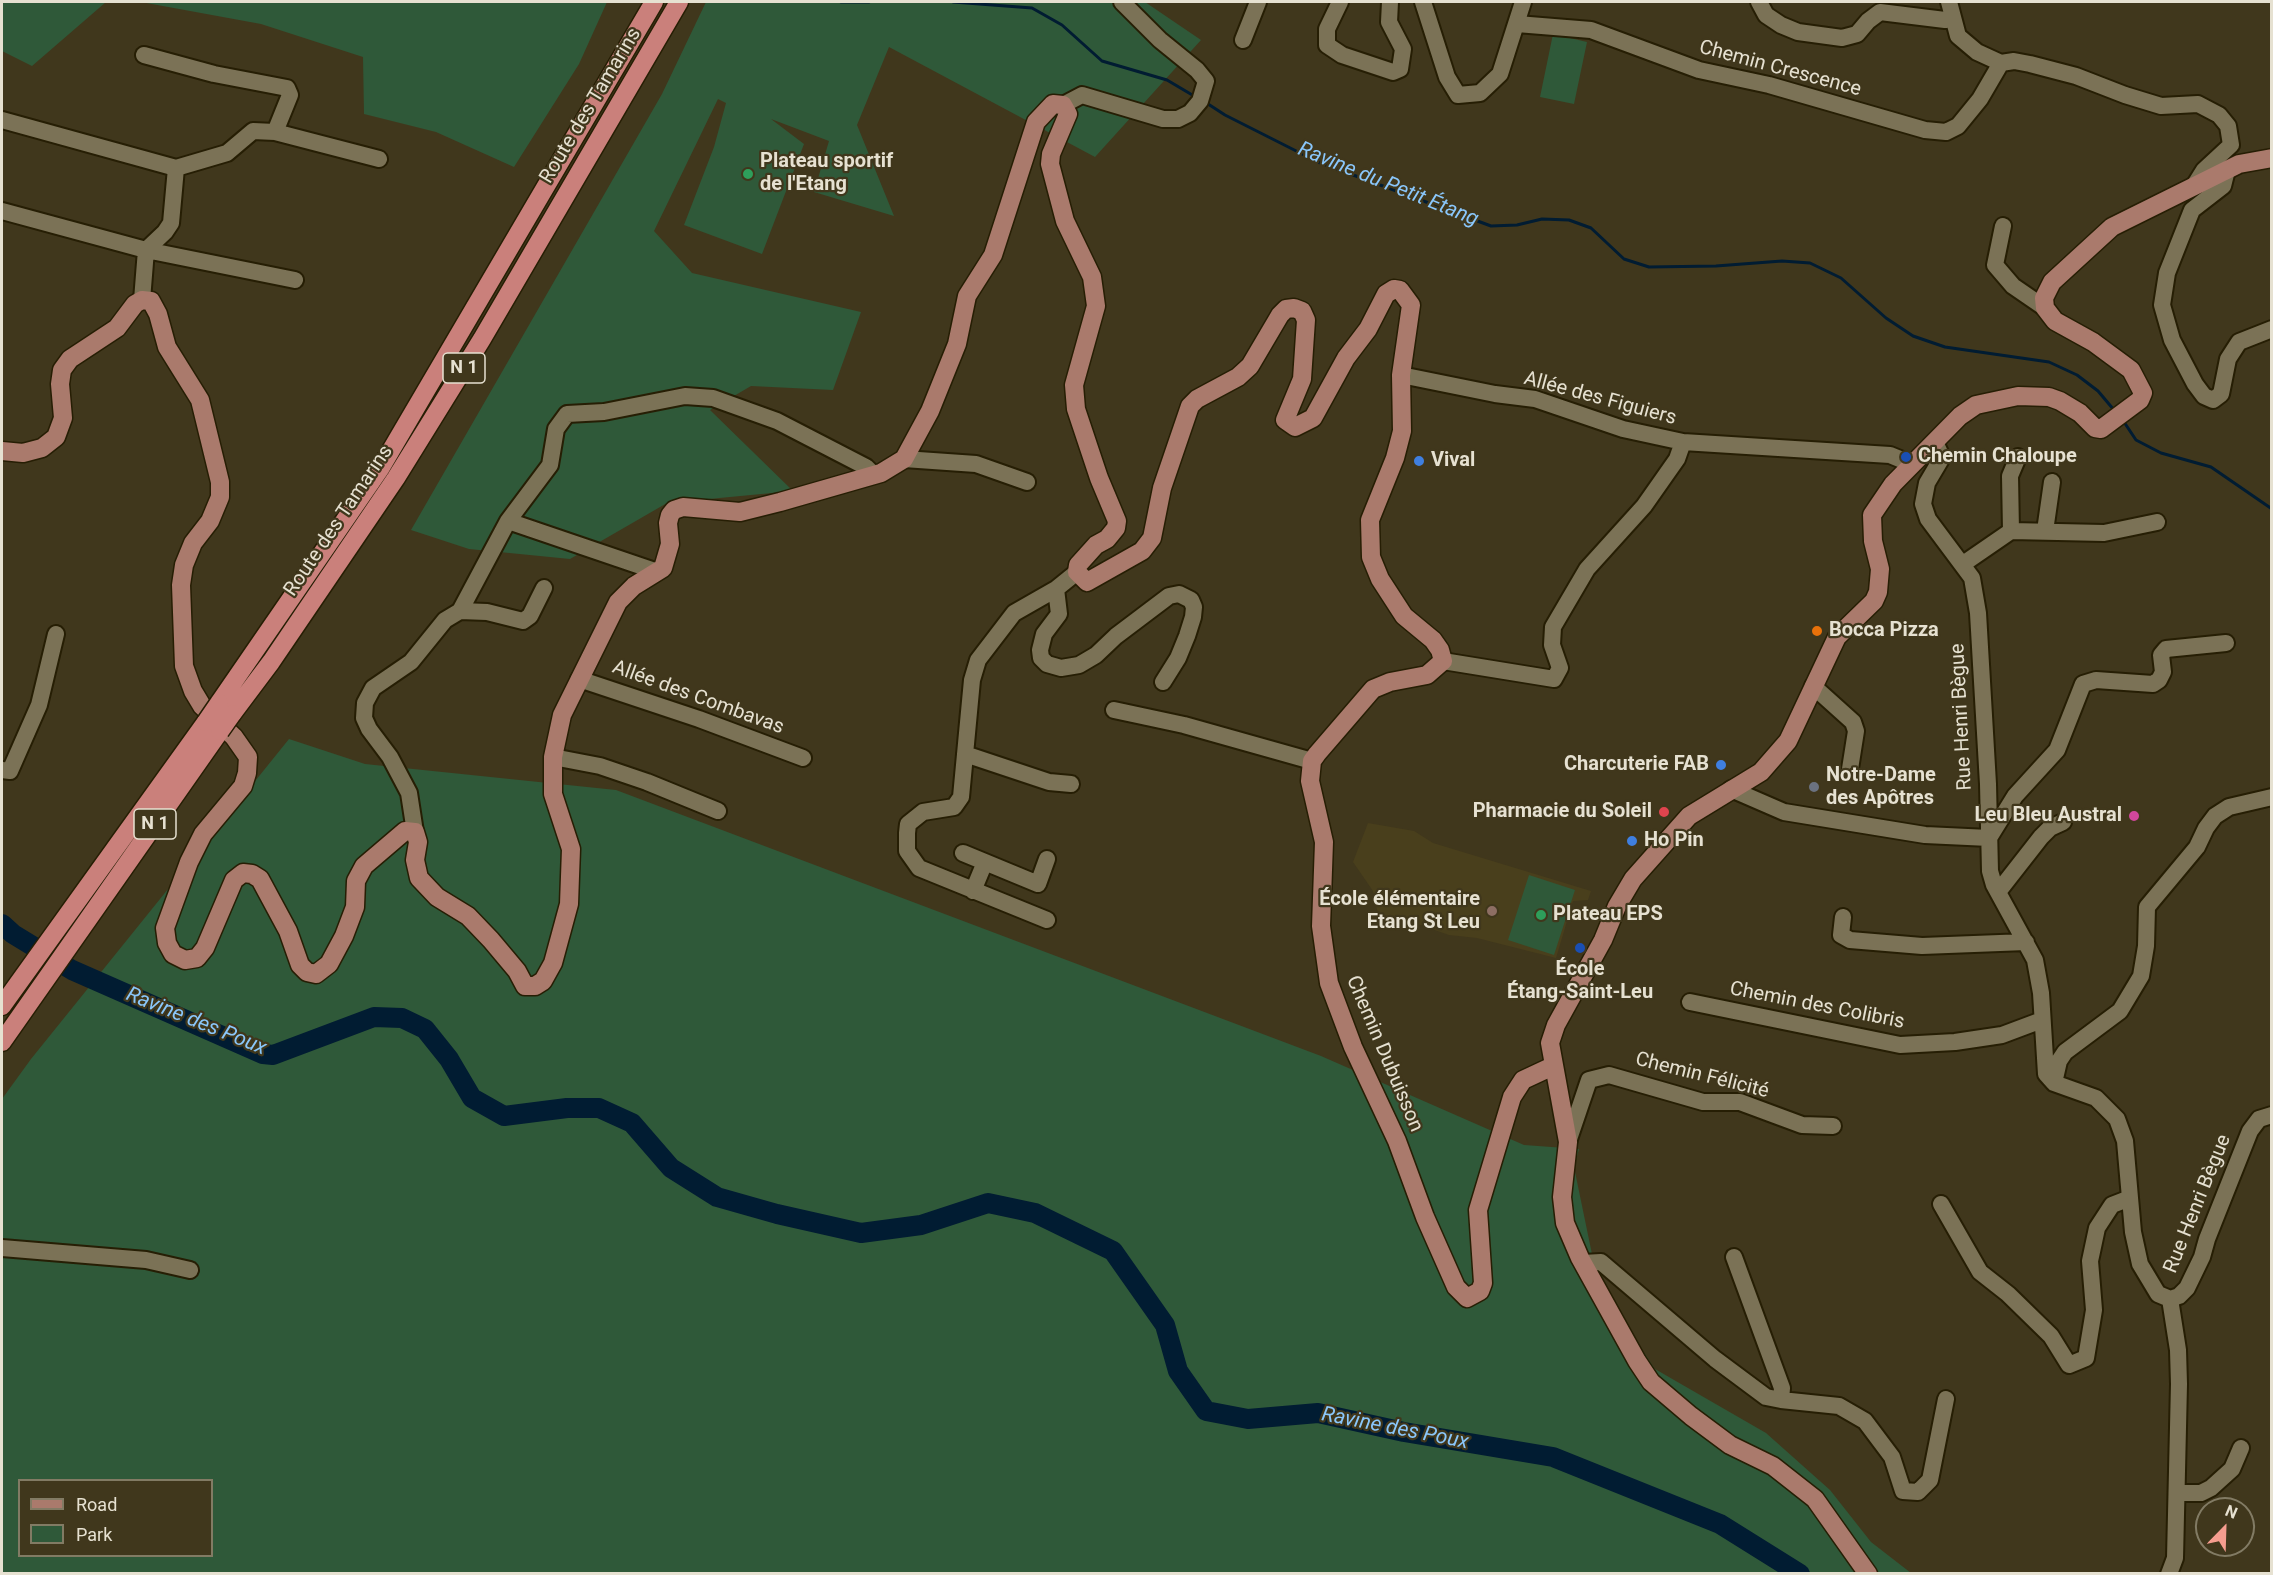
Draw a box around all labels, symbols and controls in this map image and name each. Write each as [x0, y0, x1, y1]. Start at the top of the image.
street label: Route des Tamarins [535, 24, 647, 188]
street label: Chemin Crescence [1696, 36, 1864, 102]
water label: Ravine du Petit Étang [1294, 137, 1482, 233]
place label: Plateau sportif de l'Etang [760, 150, 893, 197]
marker: Plateau sportif de l'Etang [741, 167, 755, 181]
road number: N 1 [443, 353, 485, 383]
street label: Allée des Figuiers [1521, 367, 1679, 431]
street label: Route des Tamarins [280, 441, 398, 601]
place label: Chemin Chaloupe [1918, 445, 2077, 469]
place label: Vival [1431, 449, 1475, 473]
marker: Chemin Chaloupe [1899, 450, 1913, 464]
marker: Vival [1412, 454, 1426, 468]
place label: Bocca Pizza [1829, 619, 1939, 643]
marker: Bocca Pizza [1810, 624, 1824, 638]
street label: Rue Henri Bègue [1946, 643, 1978, 791]
street label: Allée des Combavas [609, 656, 787, 740]
place label: Charcuterie FAB [1564, 753, 1709, 777]
marker: Charcuterie FAB [1714, 758, 1728, 772]
place label: Notre-Dame des Apôtres [1826, 764, 1936, 811]
marker: Notre-Dame des Apôtres [1807, 780, 1821, 794]
place label: Pharmacie du Soleil [1473, 800, 1652, 824]
place label: Leu Bleu Austral [1975, 804, 2122, 828]
marker: Pharmacie du Soleil [1657, 805, 1671, 819]
road number: N 1 [134, 809, 176, 839]
marker: Leu Bleu Austral [2127, 809, 2141, 823]
place label: Ho Pin [1644, 829, 1704, 853]
marker: Ho Pin [1625, 834, 1639, 848]
place label: École élémentaire Etang St Leu [1319, 888, 1480, 935]
place label: Plateau EPS [1553, 903, 1663, 927]
marker: École élémentaire Etang St Leu [1485, 904, 1499, 918]
marker: Plateau EPS [1534, 908, 1548, 922]
marker: École Étang-Saint-Leu [1573, 941, 1587, 955]
place label: École Étang-Saint-Leu [1507, 958, 1653, 1005]
street label: Chemin Dubuisson [1340, 972, 1428, 1136]
street label: Chemin des Colibris [1728, 977, 1906, 1035]
water label: Ravine des Poux [122, 982, 270, 1062]
street label: Chemin Félicité [1633, 1048, 1771, 1104]
street label: Rue Henri Bègue [2159, 1131, 2237, 1277]
water label: Ravine des Poux [1319, 1402, 1471, 1456]
legend [18, 1479, 213, 1557]
text: Road [76, 1494, 117, 1515]
north arrow [2195, 1497, 2255, 1557]
text: N [2223, 1501, 2240, 1523]
text: Park [76, 1524, 112, 1545]

